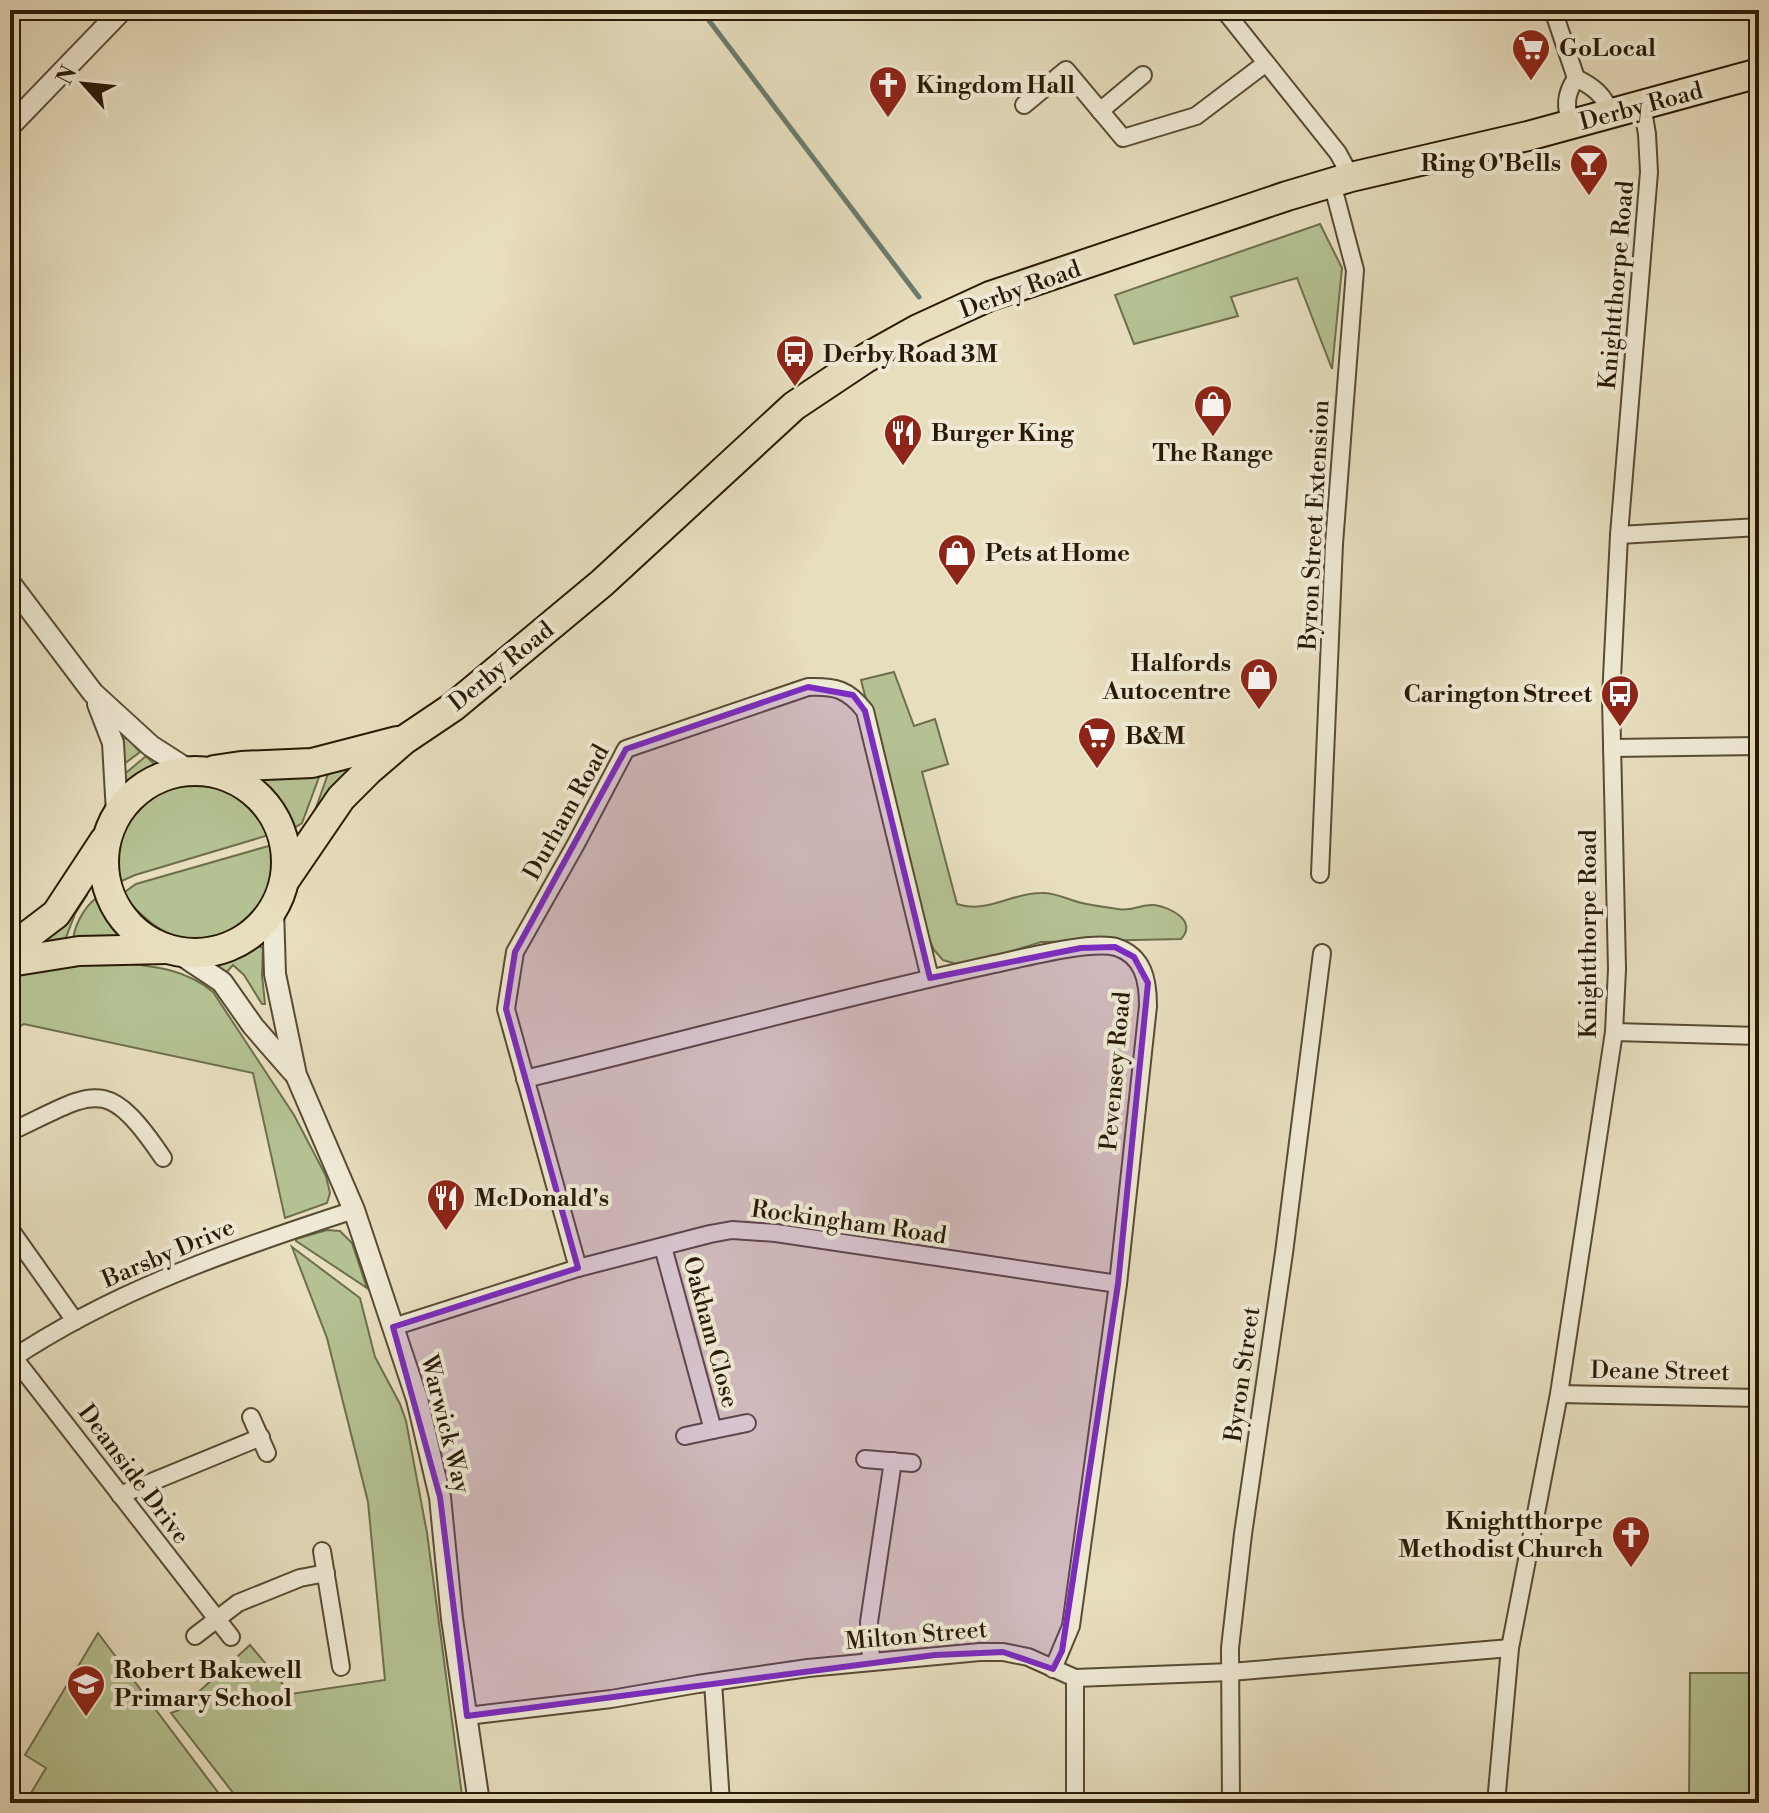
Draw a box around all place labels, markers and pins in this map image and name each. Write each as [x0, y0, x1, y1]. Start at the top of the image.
supermarket icon: GoLocal [1510, 27, 1552, 82]
place label: GoLocal [1559, 34, 1656, 64]
church icon: Kingdom Hall [867, 64, 909, 119]
place label: Kingdom Hall [916, 71, 1075, 101]
bar icon: Ring O'Bells [1568, 142, 1610, 197]
place label: Ring O'Bells [1421, 149, 1561, 179]
bus stop icon: Derby Road 3M [774, 333, 816, 388]
place label: Derby Road 3M [823, 340, 998, 370]
shop icon: The Range [1192, 383, 1234, 438]
restaurant icon: Burger King [882, 412, 924, 467]
place label: Burger King [931, 419, 1075, 449]
place label: The Range [1153, 439, 1274, 469]
shop icon: Pets at Home [936, 532, 978, 587]
place label: Pets at Home [985, 539, 1130, 569]
place label: Halfords Autocentre [1102, 649, 1231, 707]
shop icon: Halfords Autocentre [1238, 656, 1280, 711]
bus stop icon: Carington Street [1599, 673, 1641, 728]
place label: Carington Street [1403, 680, 1593, 710]
supermarket icon: B&M [1076, 715, 1118, 770]
place label: B&M [1125, 722, 1185, 752]
restaurant icon: McDonald's [425, 1177, 467, 1232]
place label: McDonald's [474, 1184, 609, 1214]
place label: Knightthorpe Methodist Church [1398, 1507, 1603, 1565]
church icon: Knightthorpe Methodist Church [1610, 1514, 1652, 1569]
place label: Robert Bakewell Primary School [114, 1656, 302, 1714]
school or university icon: Robert Bakewell Primary School [65, 1663, 107, 1718]

